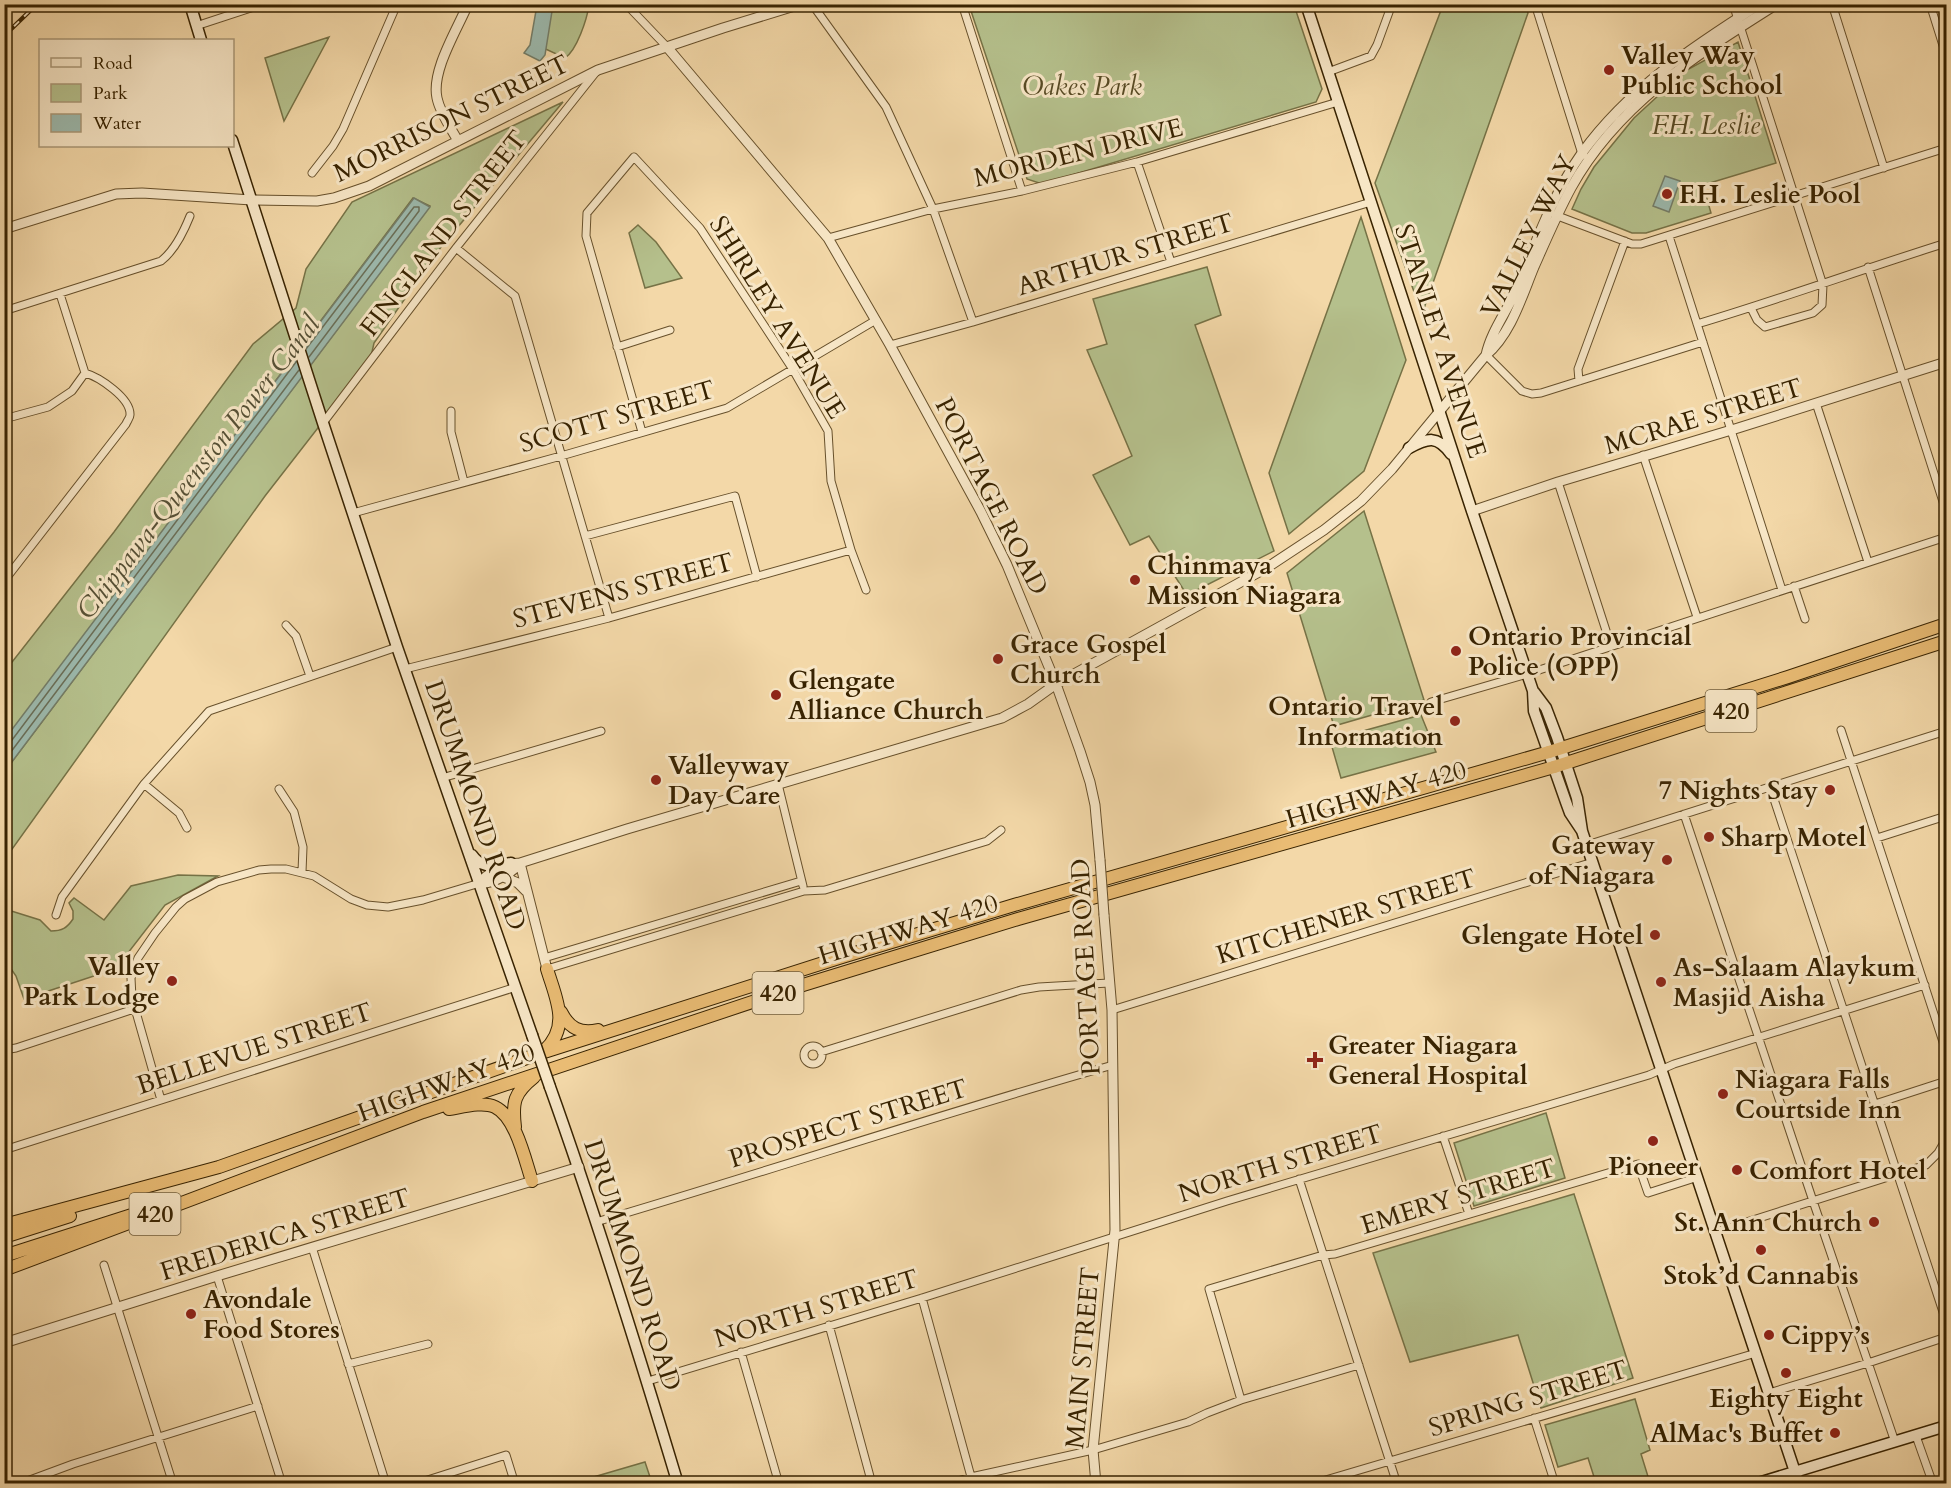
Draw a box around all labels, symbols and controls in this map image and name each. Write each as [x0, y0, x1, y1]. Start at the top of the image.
place label: Valley Way Public School [1621, 38, 1783, 103]
legend [39, 39, 234, 147]
street label: MORRISON STREET [328, 46, 575, 191]
text: Road [93, 51, 133, 76]
marker: Valley Way Public School [1602, 63, 1616, 77]
park label: Oakes Park [1022, 69, 1142, 104]
text: Park [93, 81, 128, 106]
park label: F.H. Leslie [1652, 108, 1761, 143]
street label: MORDEN DRIVE [970, 110, 1186, 195]
text: Water [92, 111, 142, 136]
street label: FINGLAND STREET [352, 123, 535, 343]
street label: VALLEY WAY [1472, 148, 1585, 324]
place label: F.H. Leslie Pool [1679, 177, 1861, 212]
marker: F.H. Leslie Pool [1660, 187, 1674, 201]
street label: ARTHUR STREET [1013, 205, 1238, 304]
street label: SHIRLEY AVENUE [701, 209, 854, 425]
street label: STANLEY AVENUE [1386, 220, 1495, 463]
water label: Chippawa-Queenston Power Canal [68, 307, 329, 627]
street label: MCRAE STREET [1600, 370, 1806, 463]
street label: SCOTT STREET [515, 372, 719, 461]
street label: PORTAGE ROAD [927, 392, 1056, 601]
street label: STEVENS STREET [509, 544, 737, 637]
place label: Chinmaya Mission Niagara [1147, 548, 1341, 613]
marker: Chinmaya Mission Niagara [1128, 573, 1142, 587]
place label: Ontario Provincial Police (OPP) [1468, 619, 1692, 684]
place label: Grace Gospel Church [1010, 627, 1167, 692]
marker: Ontario Provincial Police (OPP) [1449, 644, 1463, 658]
marker: Grace Gospel Church [991, 652, 1005, 666]
place label: Glengate Alliance Church [788, 663, 983, 728]
street label: DRUMMOND ROAD [416, 675, 535, 935]
marker: Glengate Alliance Church [769, 688, 783, 702]
place label: Ontario Travel Information [1268, 689, 1443, 754]
road number: 420 [1706, 690, 1756, 732]
marker: Ontario Travel Information [1448, 714, 1462, 728]
place label: Valleyway Day Care [668, 748, 789, 813]
street label: HIGHWAY 420 [1282, 752, 1471, 837]
marker: Valleyway Day Care [649, 773, 663, 787]
place label: 7 Nights Stay [1659, 773, 1818, 808]
marker: 7 Nights Stay [1823, 783, 1837, 797]
place label: Sharp Motel [1721, 820, 1867, 855]
place label: Gateway of Niagara [1528, 828, 1655, 893]
marker: Sharp Motel [1702, 830, 1716, 844]
marker: Gateway of Niagara [1660, 853, 1674, 867]
street label: PORTAGE ROAD [1062, 858, 1109, 1076]
street label: KITCHENER STREET [1212, 860, 1480, 973]
street label: HIGHWAY 420 [814, 885, 1002, 973]
place label: Glengate Hotel [1461, 918, 1643, 953]
marker: Glengate Hotel [1648, 928, 1662, 942]
place label: Valley Park Lodge [23, 949, 160, 1014]
place label: As-Salaam Alaykum Masjid Aisha [1673, 950, 1916, 1015]
road number: 420 [752, 972, 804, 1014]
marker: Valley Park Lodge [165, 974, 179, 988]
marker: As-Salaam Alaykum Masjid Aisha [1654, 975, 1668, 989]
street label: BELLEVUE STREET [132, 994, 376, 1103]
place label: Greater Niagara General Hospital [1328, 1028, 1528, 1093]
street label: HIGHWAY 420 [353, 1034, 540, 1131]
marker: Greater Niagara General Hospital [1306, 1051, 1324, 1069]
place label: Niagara Falls Courtside Inn [1735, 1062, 1902, 1127]
street label: PROSPECT STREET [725, 1071, 972, 1176]
marker: Niagara Falls Courtside Inn [1716, 1087, 1730, 1101]
street label: NORTH STREET [1174, 1116, 1387, 1211]
marker: Pioneer [1646, 1134, 1660, 1148]
street label: DRUMMOND ROAD [575, 1135, 690, 1395]
place label: Pioneer [1608, 1149, 1698, 1184]
street label: EMERY STREET [1356, 1150, 1560, 1243]
place label: Comfort Hotel [1749, 1153, 1927, 1188]
marker: Comfort Hotel [1730, 1163, 1744, 1177]
street label: FREDERICA STREET [156, 1180, 414, 1289]
road number: 420 [130, 1193, 180, 1235]
place label: St. Ann Church [1674, 1205, 1862, 1240]
marker: St. Ann Church [1867, 1215, 1881, 1229]
marker: Stok’d Cannabis [1754, 1243, 1768, 1257]
place label: Stok’d Cannabis [1663, 1258, 1859, 1293]
street label: NORTH STREET [710, 1261, 923, 1356]
street label: MAIN STREET [1057, 1266, 1108, 1450]
place label: Avondale Food Stores [203, 1282, 340, 1347]
marker: Avondale Food Stores [184, 1307, 198, 1321]
place label: Cippy’s [1781, 1318, 1870, 1353]
marker: Cippy’s [1762, 1328, 1776, 1342]
street label: SPRING STREET [1424, 1352, 1632, 1445]
marker: Eighty Eight [1779, 1366, 1793, 1380]
place label: Eighty Eight [1709, 1381, 1863, 1416]
place label: AlMac's Buffet [1650, 1416, 1823, 1451]
marker: AlMac's Buffet [1828, 1426, 1842, 1440]

